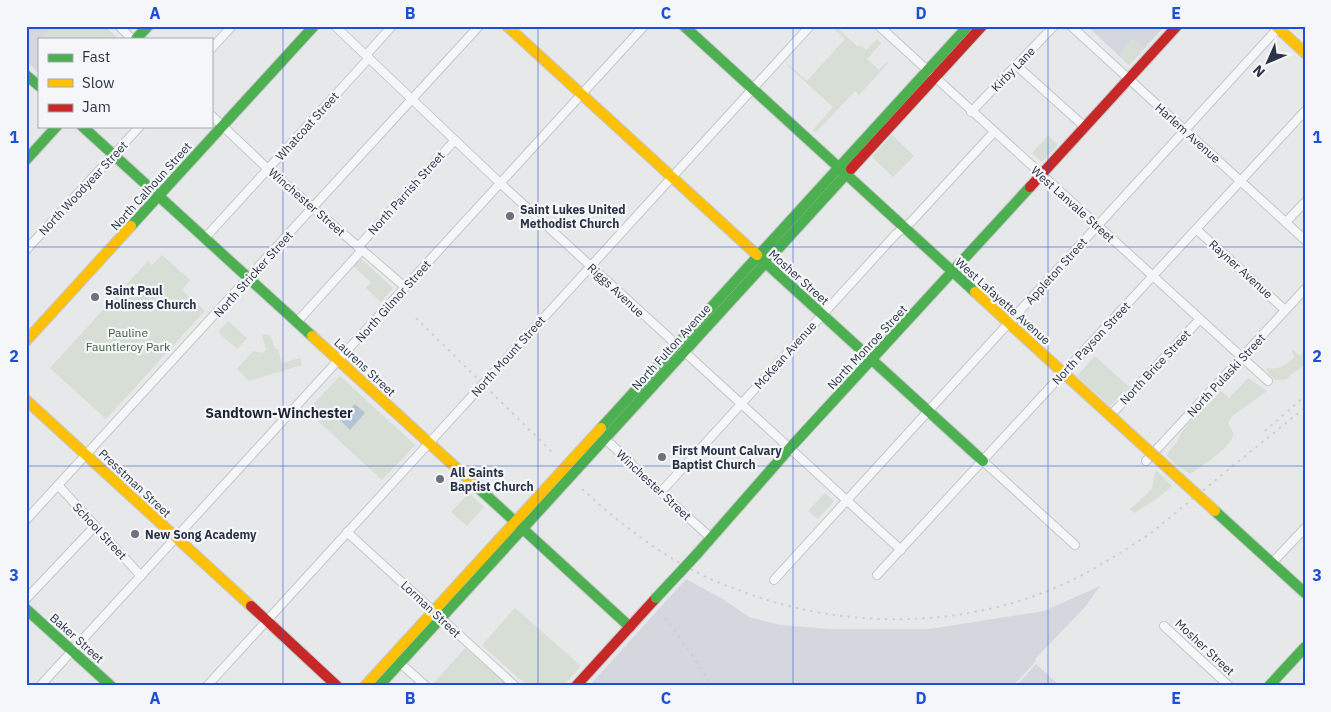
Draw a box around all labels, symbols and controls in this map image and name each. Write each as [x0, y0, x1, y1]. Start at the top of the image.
text: A [150, 3, 161, 23]
text: B [405, 3, 416, 23]
text: C [661, 3, 671, 23]
text: D [915, 3, 927, 23]
text: E [1171, 3, 1181, 23]
legend [38, 38, 212, 128]
north arrow [1244, 38, 1294, 88]
street label: Kirby Lane [988, 43, 1038, 95]
text: Fast [82, 47, 110, 66]
text: N [1249, 61, 1269, 81]
text: Slow [82, 73, 115, 92]
street label: Whatcoat Street [272, 89, 342, 163]
text: Jam [82, 97, 111, 116]
street label: Harlem Avenue [1152, 100, 1224, 166]
text: 1 [9, 127, 19, 147]
text: 1 [1312, 127, 1322, 147]
street label: North Woodyear Street [35, 138, 131, 238]
street label: North Calhoun Street [107, 139, 195, 233]
street label: North Parrish Street [365, 148, 447, 238]
street label: West Lanvale Street [1028, 163, 1118, 245]
street label: Winchester Street [266, 165, 348, 239]
place label: Saint Lukes United Methodist Church [520, 202, 626, 231]
marker: Saint Lukes United Methodist Church [504, 210, 516, 222]
street label: North Stricker Street [210, 228, 296, 320]
street label: Appleton Street [1022, 234, 1090, 308]
street label: Rayner Avenue [1206, 236, 1276, 302]
street label: Mosher Street [766, 246, 832, 308]
street label: West Lafayette Avenue [952, 254, 1054, 348]
street label: North Gilmor Street [352, 257, 434, 345]
street label: Riggs Avenue [585, 260, 648, 320]
place label: Saint Paul Holiness Church [105, 283, 197, 312]
marker: Saint Paul Holiness Church [89, 291, 101, 303]
street label: North Payson Street [1049, 298, 1133, 388]
street label: North Fulton Avenue [628, 301, 714, 393]
street label: North Monroe Street [824, 302, 910, 392]
street label: North Mount Street [468, 312, 548, 400]
street label: McKean Avenue [751, 318, 820, 392]
park label: Pauline Fauntleroy Park [86, 325, 171, 354]
street label: North Brice Street [1116, 326, 1194, 408]
street label: North Pulaski Street [1184, 330, 1268, 420]
street label: Laurens Street [331, 335, 399, 399]
text: 2 [9, 346, 19, 366]
text: 2 [1312, 346, 1322, 366]
district label: Sandtown-Winchester [205, 404, 353, 422]
place label: First Mount Calvary Baptist Church [672, 443, 782, 472]
street label: Presstman Street [96, 446, 174, 520]
street label: Winchester Street [614, 447, 694, 523]
marker: First Mount Calvary Baptist Church [656, 451, 668, 463]
place label: All Saints Baptist Church [450, 465, 534, 494]
marker: All Saints Baptist Church [434, 473, 446, 485]
street label: School Street [70, 499, 130, 563]
place label: New Song Academy [145, 527, 257, 542]
marker: New Song Academy [129, 528, 141, 540]
text: 3 [9, 565, 19, 585]
text: 3 [1312, 565, 1322, 585]
street label: Lorman Street [398, 577, 464, 641]
street label: Baker Street [47, 610, 107, 666]
street label: Mosher Street [1172, 616, 1238, 678]
text: A [150, 688, 161, 708]
text: B [405, 688, 416, 708]
text: C [661, 688, 671, 708]
text: D [915, 688, 927, 708]
text: E [1171, 688, 1181, 708]

